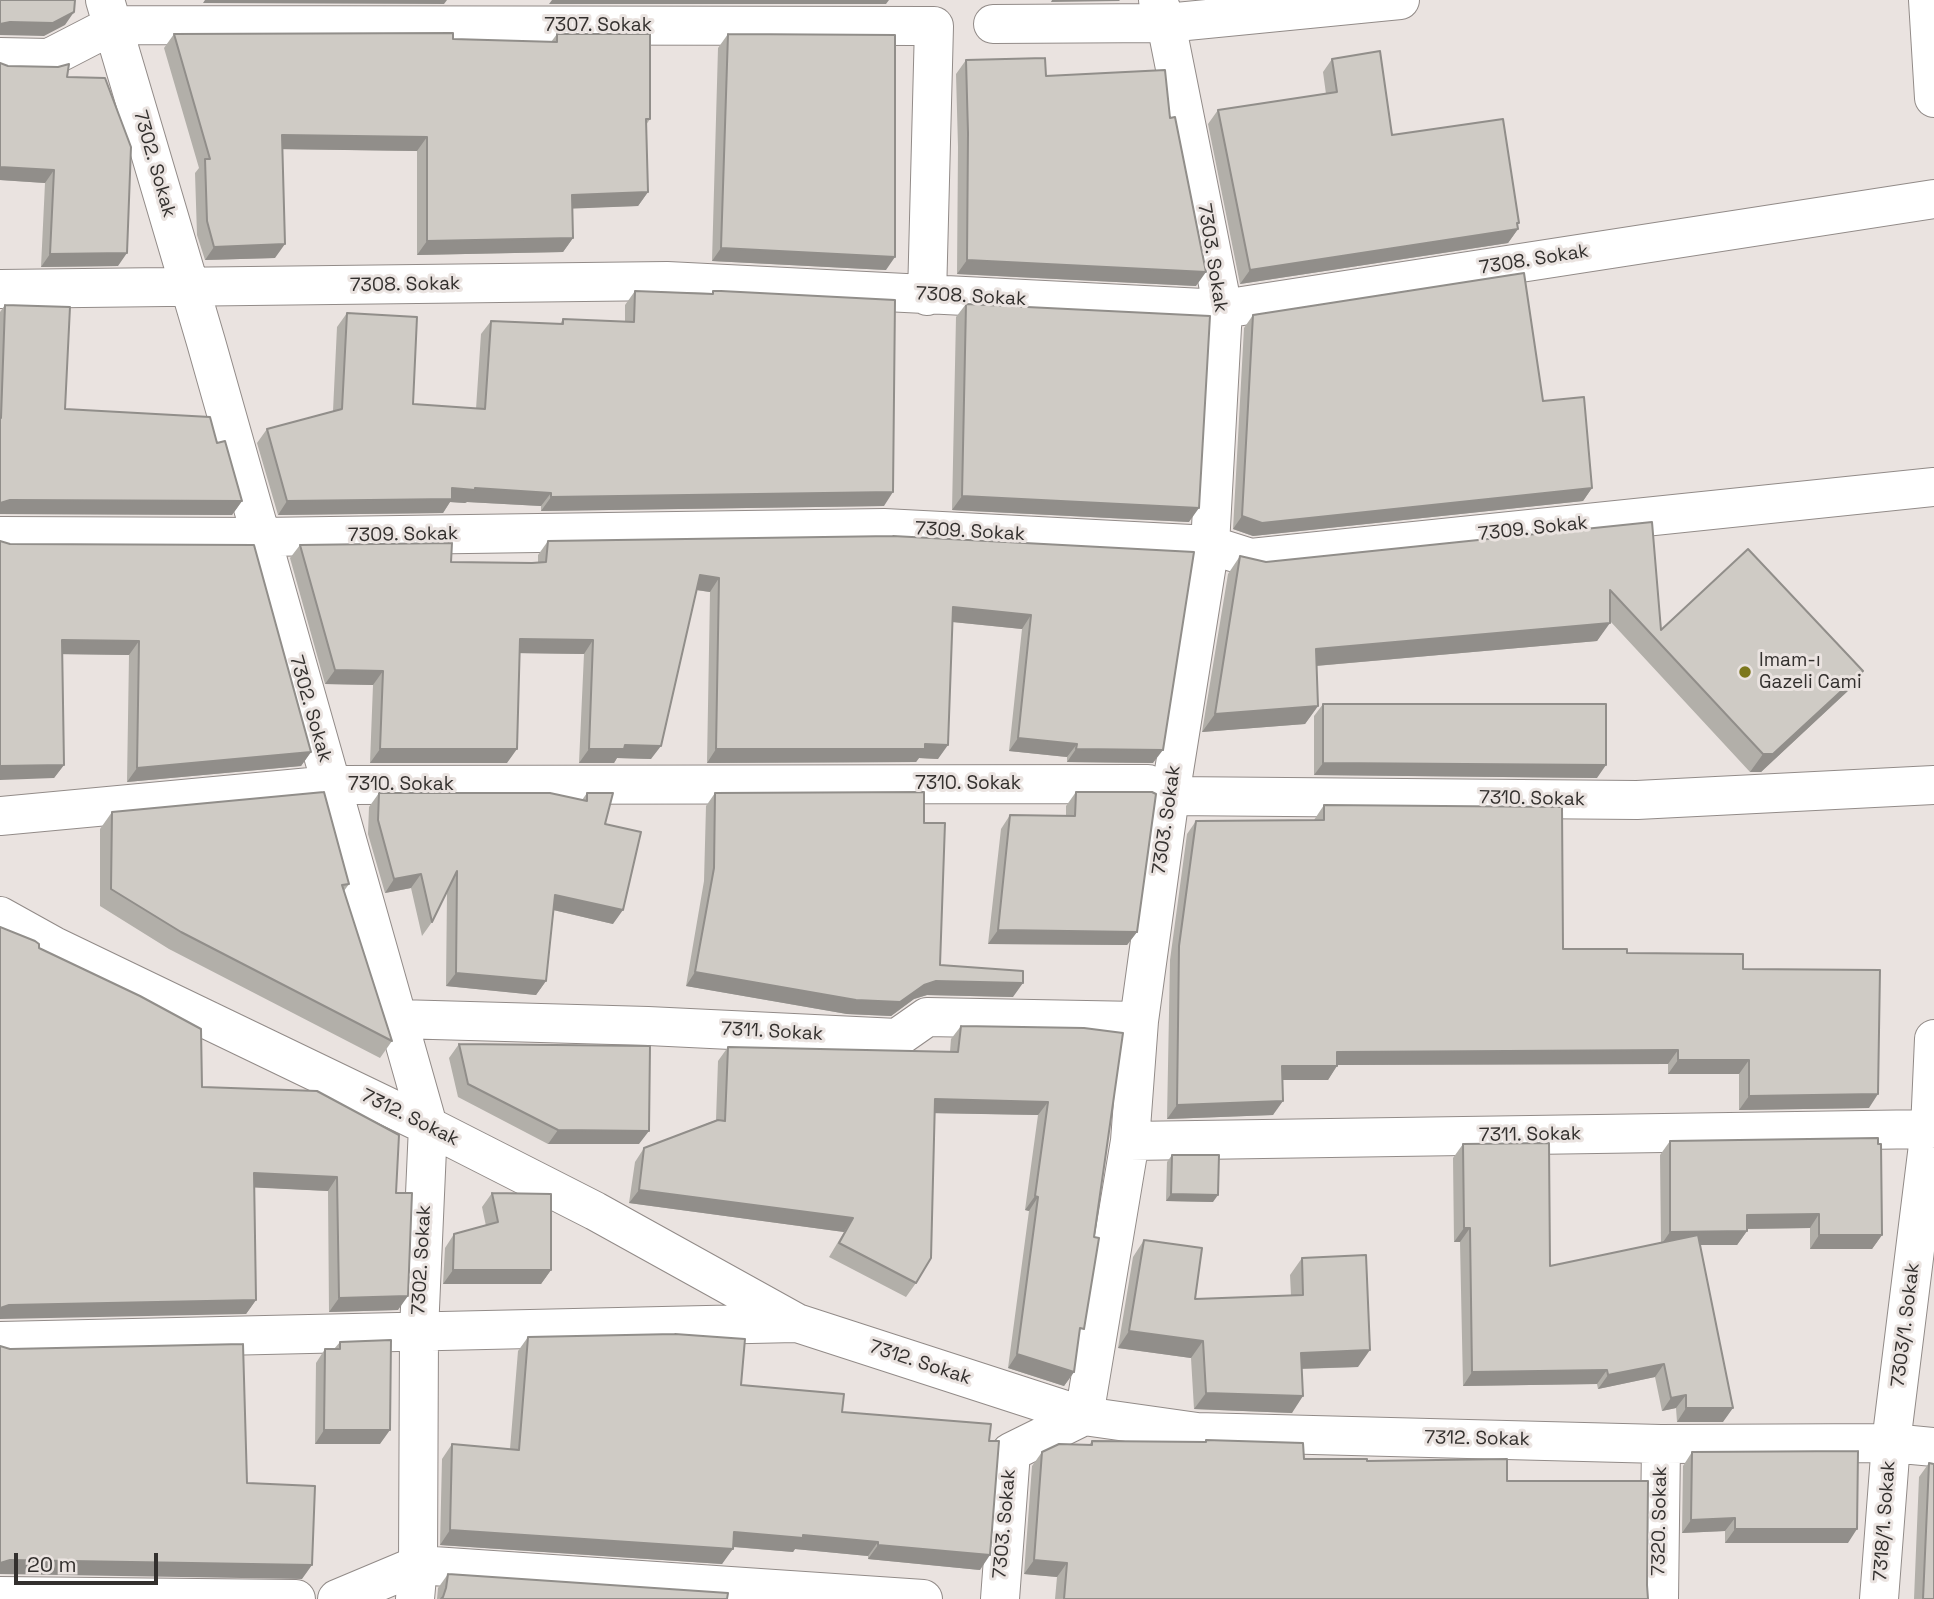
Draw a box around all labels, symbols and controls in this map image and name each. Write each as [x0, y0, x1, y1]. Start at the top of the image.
street label: 7307. Sokak [544, 15, 652, 37]
street label: 7302. Sokak [128, 108, 180, 220]
street label: 7303. Sokak [1192, 202, 1232, 314]
street label: 7308. Sokak [1478, 240, 1590, 280]
street label: 7308. Sokak [350, 273, 460, 297]
street label: 7308. Sokak [915, 283, 1027, 311]
street label: 7309. Sokak [1477, 512, 1589, 546]
street label: 7309. Sokak [914, 518, 1026, 546]
street label: 7309. Sokak [348, 523, 458, 547]
place label: Imam-ı Gazeli Cami [1759, 650, 1862, 694]
street label: 7302. Sokak [284, 653, 336, 765]
marker: Imam-ı Gazeli Cami [1737, 664, 1753, 680]
street label: 7303. Sokak [1148, 764, 1186, 876]
street label: 7310. Sokak [915, 773, 1021, 795]
street label: 7310. Sokak [348, 774, 454, 796]
street label: 7310. Sokak [1479, 787, 1585, 811]
street label: 7311. Sokak [720, 1018, 824, 1046]
street label: 7312. Sokak [358, 1085, 462, 1151]
street label: 7311. Sokak [1479, 1123, 1581, 1147]
street label: 7302. Sokak [408, 1204, 436, 1316]
street label: 7303/1. Sokak [1887, 1262, 1925, 1388]
street label: 7312. Sokak [866, 1336, 974, 1390]
street label: 7312. Sokak [1424, 1427, 1530, 1451]
street label: 7318/1. Sokak [1869, 1460, 1901, 1582]
street label: 7320. Sokak [1648, 1466, 1672, 1576]
street label: 7303. Sokak [989, 1468, 1021, 1580]
scale bar [18, 1540, 161, 1584]
text: 20 m [27, 1551, 77, 1578]

